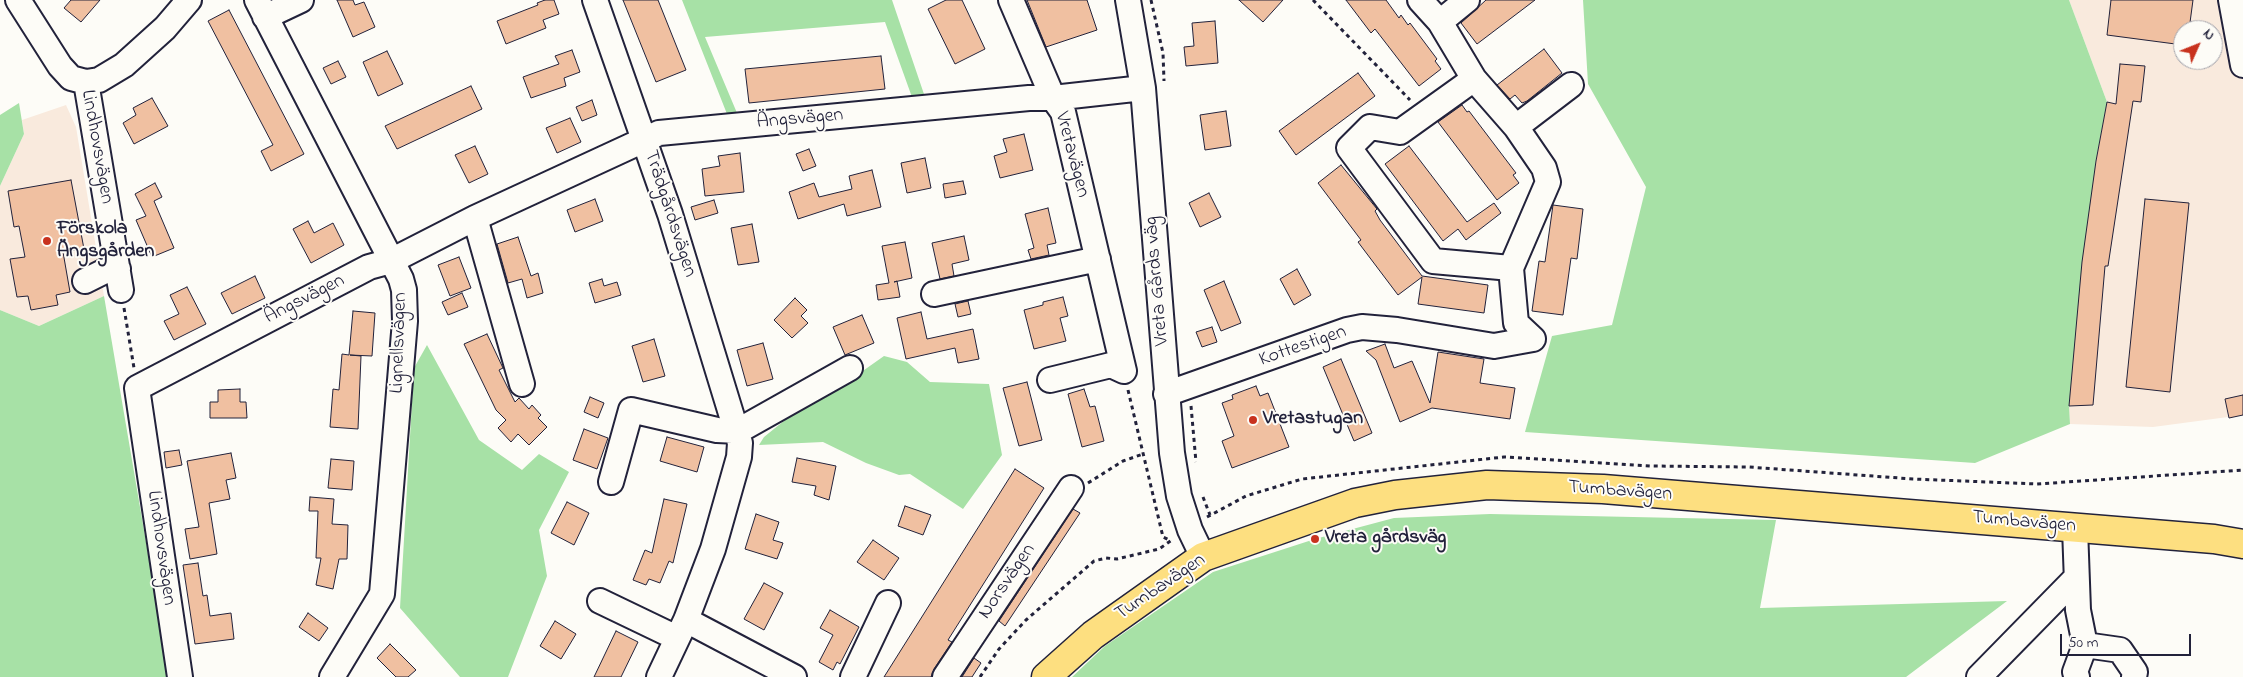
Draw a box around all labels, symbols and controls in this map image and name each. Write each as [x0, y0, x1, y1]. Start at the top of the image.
north arrow [2173, 20, 2223, 70]
text: N [2198, 24, 2219, 46]
street label: Lindhovsvägen [74, 88, 118, 206]
street label: Ängsvägen [756, 104, 844, 136]
street label: Vretavägen [1048, 110, 1094, 200]
street label: Trädgårdsvägen [637, 147, 701, 281]
street label: Vreta Gårds väg [1140, 215, 1176, 347]
place label: Förskola Ängsgården [57, 218, 154, 265]
marker: Förskola Ängsgården [41, 235, 53, 247]
street label: Ängsvägen [261, 270, 349, 330]
street label: Lignellsvägen [386, 292, 414, 394]
street label: Kottestigen [1256, 321, 1350, 373]
place label: Vretastugan [1263, 408, 1363, 432]
marker: Vretastugan [1247, 414, 1259, 426]
street label: Tumbavägen [1567, 476, 1673, 508]
street label: Lindhovsvägen [140, 489, 180, 607]
street label: Tumbavägen [1971, 507, 2077, 539]
place label: Vreta gårdsväg [1325, 527, 1446, 551]
marker: Vreta gårdsväg [1309, 533, 1321, 545]
street label: Norsvägen [974, 540, 1042, 624]
street label: Tumbavägen [1111, 549, 1211, 627]
scale bar [2063, 624, 2194, 656]
text: 50 m [2068, 632, 2098, 654]

